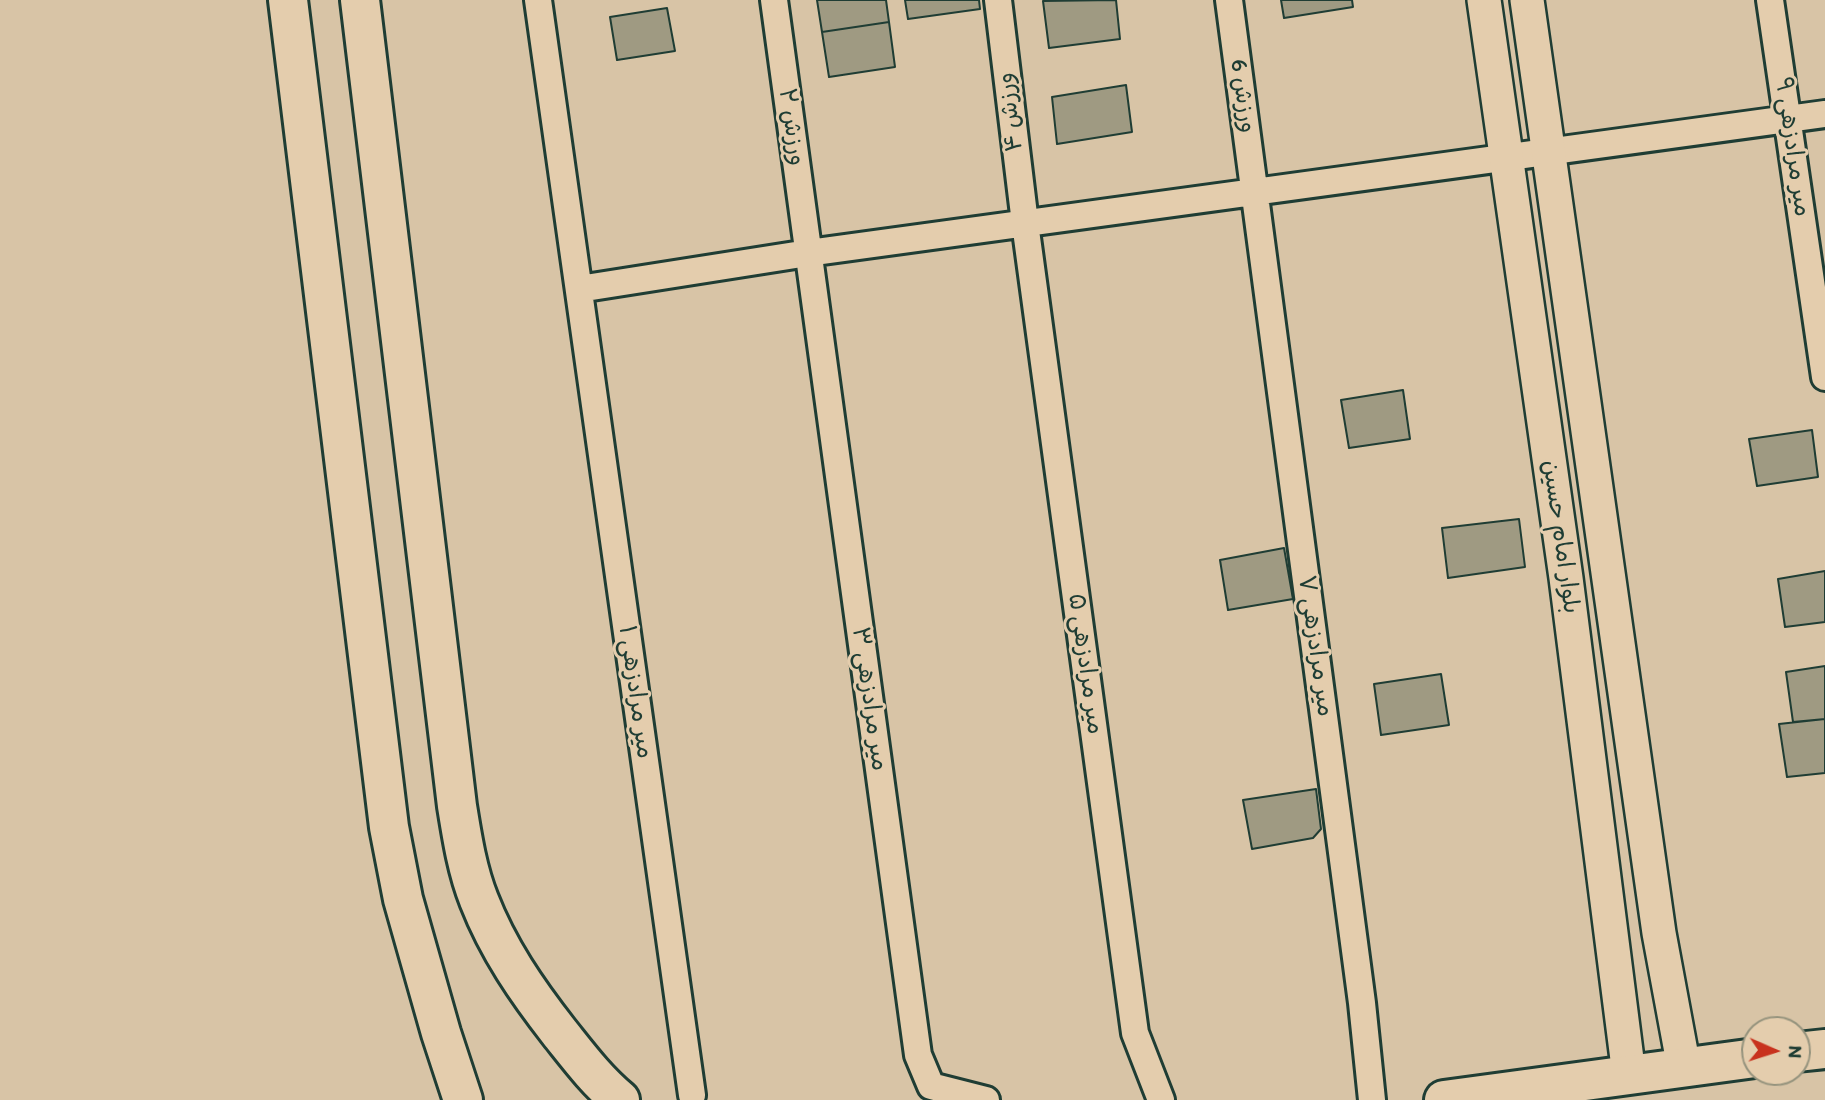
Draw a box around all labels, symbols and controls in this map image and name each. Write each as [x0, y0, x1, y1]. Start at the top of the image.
street label: ورزش 6 [1223, 57, 1261, 135]
street label: ورزش ۴ [992, 71, 1030, 153]
street label: میر مرادزهی ۹ [1768, 75, 1816, 219]
street label: ورزش ۲ [771, 86, 811, 168]
street label: بلوار امام حسین [1535, 458, 1585, 616]
street label: میر مرادزهی ۷ [1291, 573, 1339, 719]
street label: میر مرادزهی ۵ [1061, 592, 1109, 736]
street label: میر مرادزهی ۱ [611, 624, 659, 760]
street label: میر مرادزهی ۳ [845, 625, 893, 773]
north arrow [1741, 1016, 1811, 1086]
text: N [1784, 1045, 1807, 1059]

